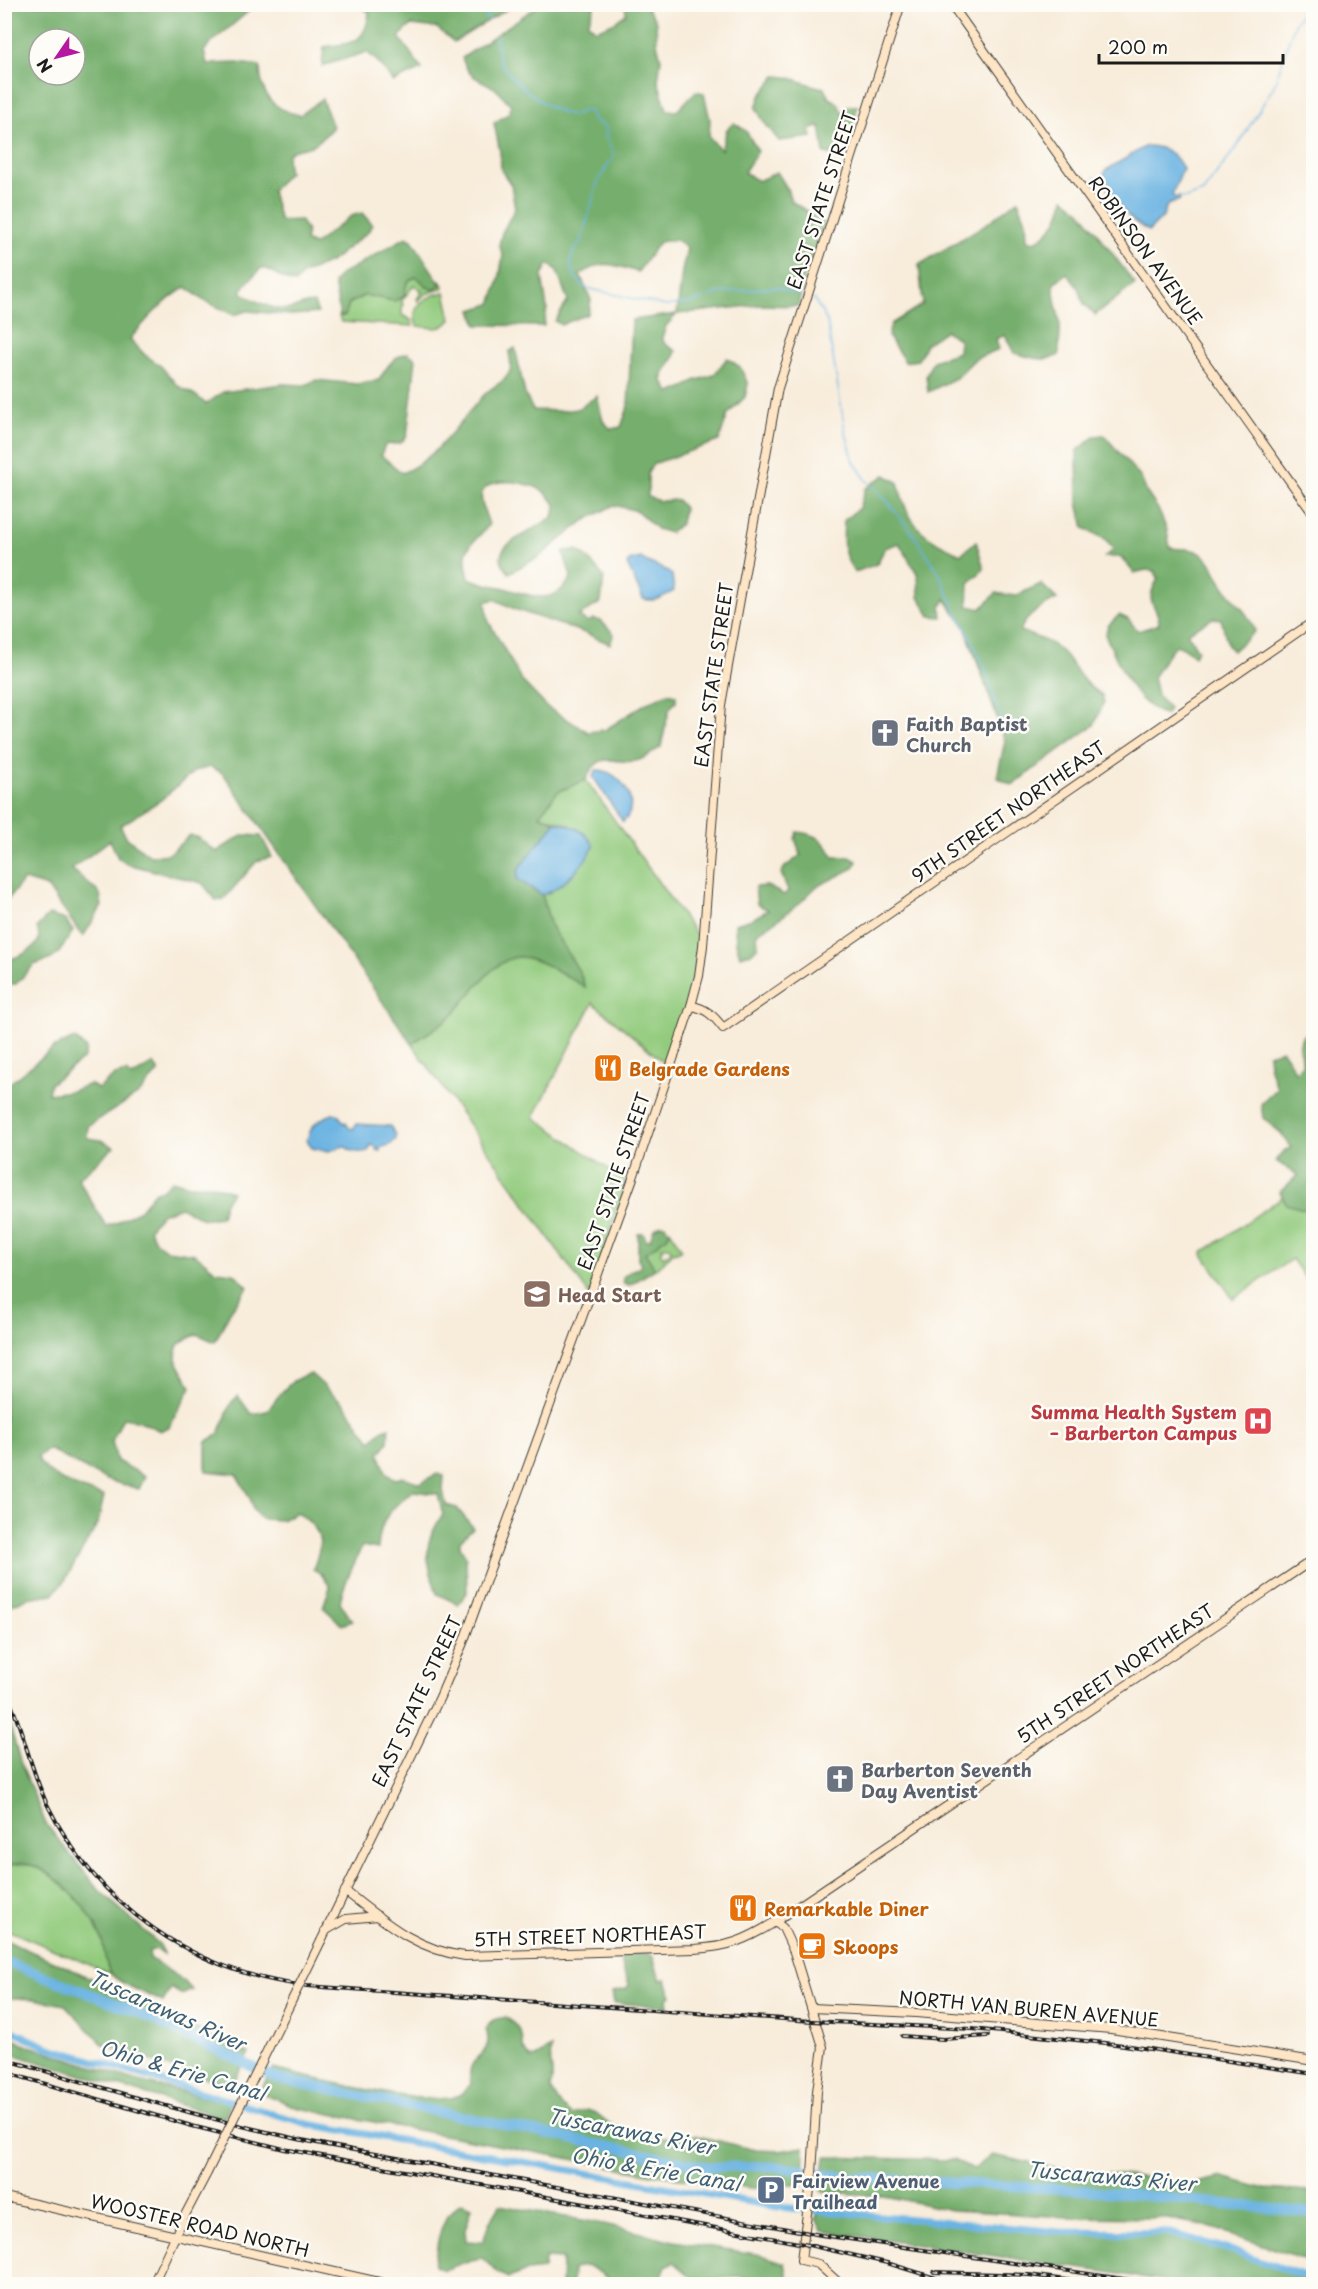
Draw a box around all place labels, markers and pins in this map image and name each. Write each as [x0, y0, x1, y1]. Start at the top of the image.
place label: Faith Baptist Church [906, 710, 1028, 758]
church icon: Faith Baptist Church [869, 717, 901, 749]
restaurant icon: Belgrade Gardens [592, 1052, 624, 1084]
place label: Belgrade Gardens [629, 1055, 790, 1082]
school or university icon: Head Start [521, 1278, 553, 1310]
place label: Head Start [558, 1281, 662, 1308]
place label: Summa Health System – Barberton Campus [1030, 1398, 1237, 1446]
hospital icon: Summa Health System – Barberton Campus [1242, 1405, 1274, 1437]
place label: Barberton Seventh Day Aventist [861, 1756, 1032, 1804]
church icon: Barberton Seventh Day Aventist [824, 1763, 856, 1795]
restaurant icon: Remarkable Diner [727, 1892, 759, 1924]
place label: Remarkable Diner [764, 1895, 930, 1922]
cafe icon: Skoops [796, 1930, 828, 1962]
place label: Skoops [833, 1933, 899, 1960]
place label: Fairview Avenue Trailhead [792, 2167, 940, 2215]
parking icon: Fairview Avenue Trailhead [755, 2174, 787, 2206]

